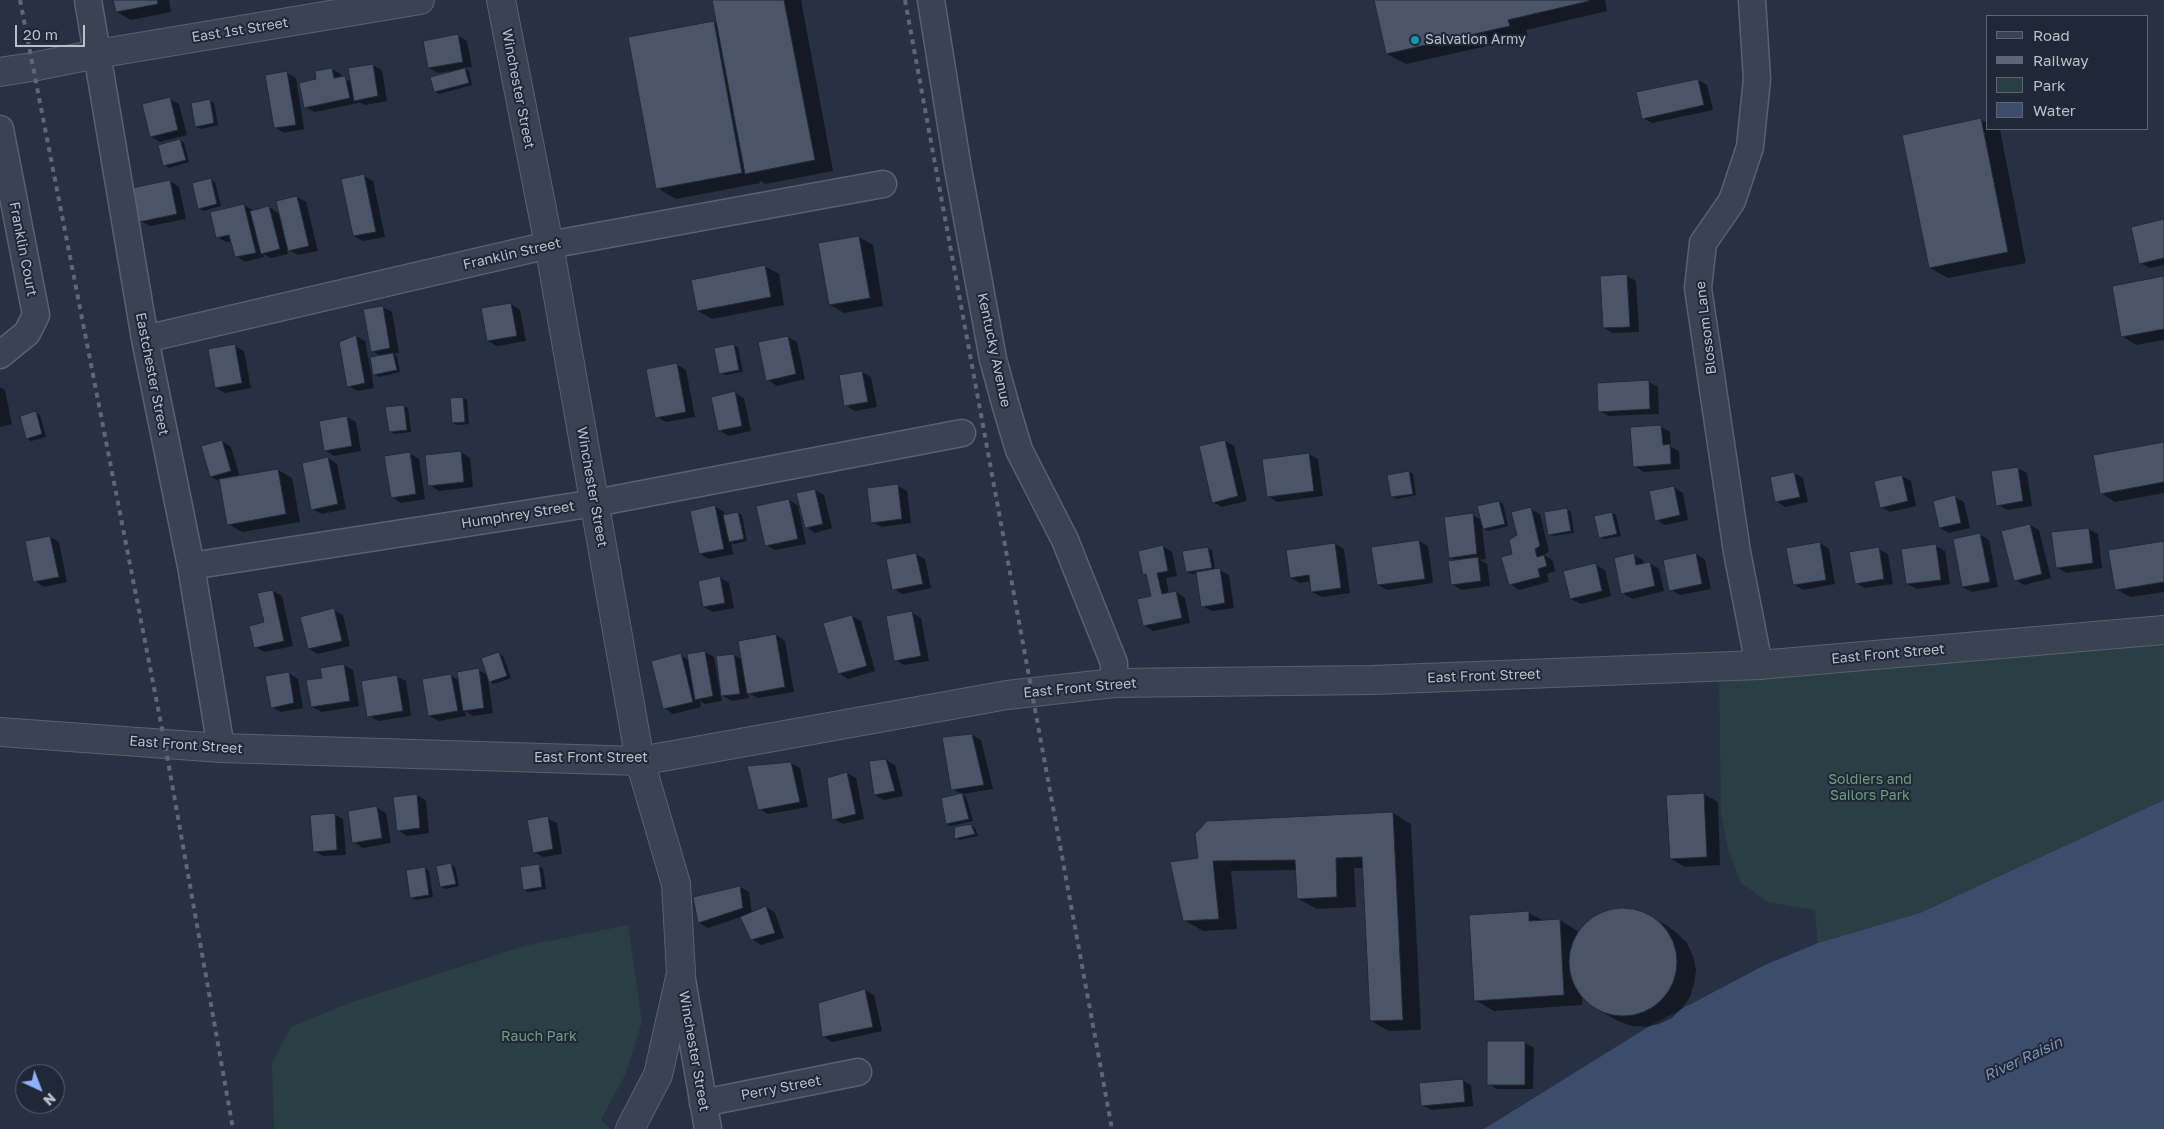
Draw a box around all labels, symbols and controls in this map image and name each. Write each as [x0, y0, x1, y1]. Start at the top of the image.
street label: East 1st Street [190, 14, 290, 46]
scale bar [18, 15, 88, 47]
legend [1986, 15, 2149, 130]
text: 20 m [23, 25, 58, 43]
text: Road [2033, 26, 2070, 44]
street label: Winchester Street [498, 28, 538, 150]
place label: Salvation Army [1425, 32, 1526, 48]
marker: Salvation Army [1409, 34, 1421, 46]
text: Railway [2033, 51, 2089, 69]
text: Park [2033, 76, 2065, 94]
text: Water [2033, 101, 2076, 119]
street label: Franklin Court [6, 200, 40, 298]
street label: Franklin Street [461, 235, 563, 273]
street label: Blossom Lane [1692, 280, 1720, 376]
street label: Kentucky Avenue [974, 291, 1014, 409]
street label: Eastchester Street [132, 311, 172, 437]
street label: Winchester Street [573, 426, 611, 548]
street label: Humphrey Street [460, 498, 576, 532]
street label: East Front Street [1831, 641, 1945, 667]
street label: East Front Street [1427, 666, 1541, 686]
street label: East Front Street [1023, 675, 1137, 701]
street label: East Front Street [129, 733, 243, 757]
street label: East Front Street [534, 750, 648, 766]
park label: Soldiers and Sailors Park [1828, 772, 1912, 804]
street label: Winchester Street [675, 990, 713, 1112]
park label: Rauch Park [501, 1029, 577, 1045]
water label: River Raisin [1981, 1033, 2065, 1085]
north arrow [15, 1064, 65, 1114]
street label: Perry Street [740, 1072, 822, 1104]
text: N [40, 1090, 60, 1109]

